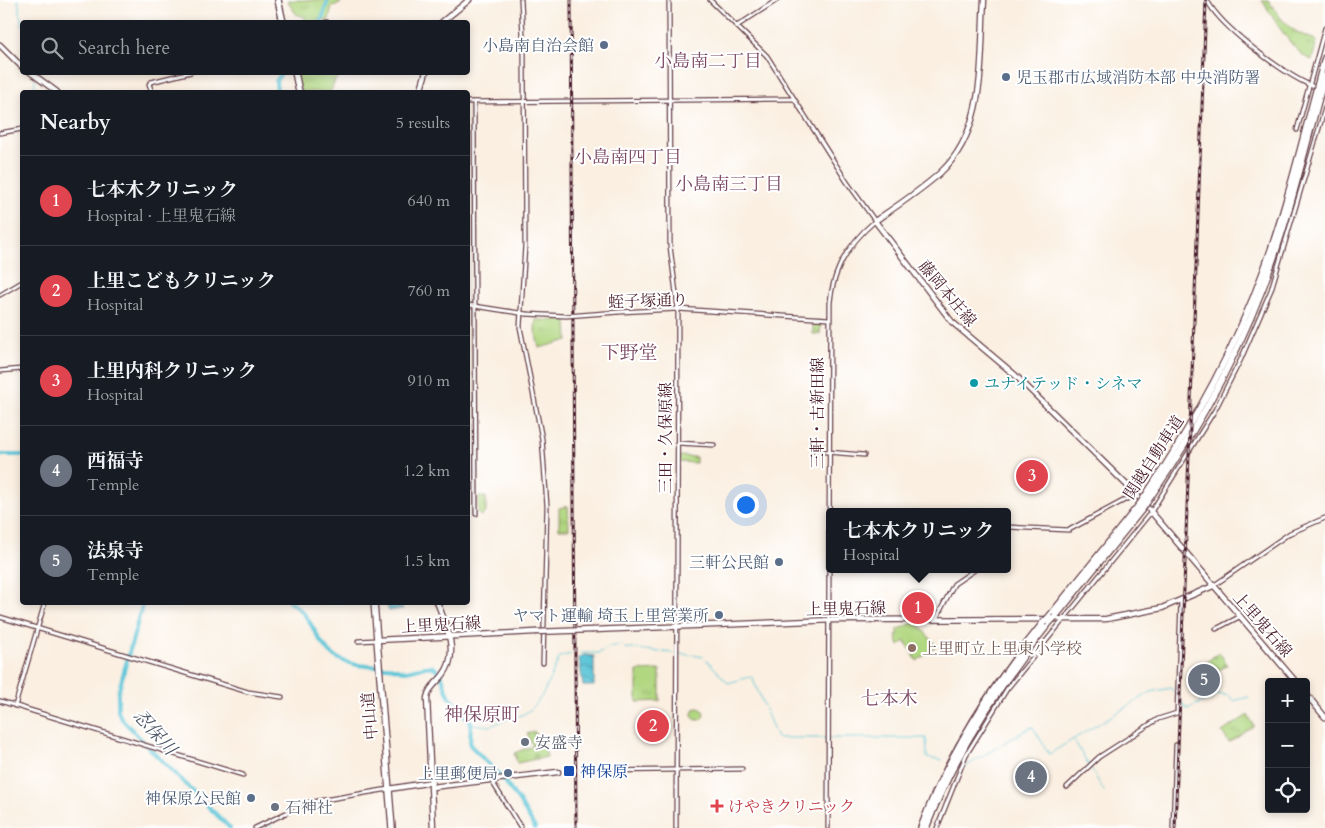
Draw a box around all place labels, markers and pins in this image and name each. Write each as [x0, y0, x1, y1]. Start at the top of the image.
place label: 小島南自治会館 [482, 35, 594, 57]
marker: 小島南自治会館 [598, 39, 610, 51]
place label: 児玉郡市広域消防本部 中央消防署 [1016, 67, 1260, 89]
marker: 児玉郡市広域消防本部 中央消防署 [1000, 71, 1012, 83]
place label: ユナイテッド・シネマ [984, 373, 1142, 395]
marker: ユナイテッド・シネマ [968, 377, 980, 389]
pin: 3 [1016, 457, 1048, 495]
place label: 三軒公民館 [689, 552, 769, 574]
marker: 三軒公民館 [773, 556, 785, 568]
pin: 1 [902, 589, 934, 627]
place label: ヤマト運輸 埼玉上里営業所 [513, 605, 709, 627]
marker: ヤマト運輸 埼玉上里営業所 [713, 609, 725, 621]
place label: 上里町立上里東小学校 [922, 638, 1082, 660]
marker: 上里町立上里東小学校 [906, 642, 918, 654]
pin: 5 [1188, 661, 1220, 699]
pin: 2 [637, 707, 669, 745]
place label: 安盛寺 [535, 732, 583, 754]
marker: 安盛寺 [519, 736, 531, 748]
pin: 4 [1015, 758, 1047, 796]
place label: 神保原 [580, 761, 628, 783]
place label: 上里郵便局 [418, 763, 498, 785]
marker: 神保原 [562, 764, 576, 778]
marker: 上里郵便局 [502, 767, 514, 779]
place label: 神保原公民館 [145, 788, 241, 810]
marker: 神保原公民館 [245, 792, 257, 804]
place label: けやきクリニック [728, 796, 855, 818]
place label: 石神社 [285, 797, 333, 819]
marker: けやきクリニック [710, 799, 724, 813]
marker: 石神社 [269, 801, 281, 813]

